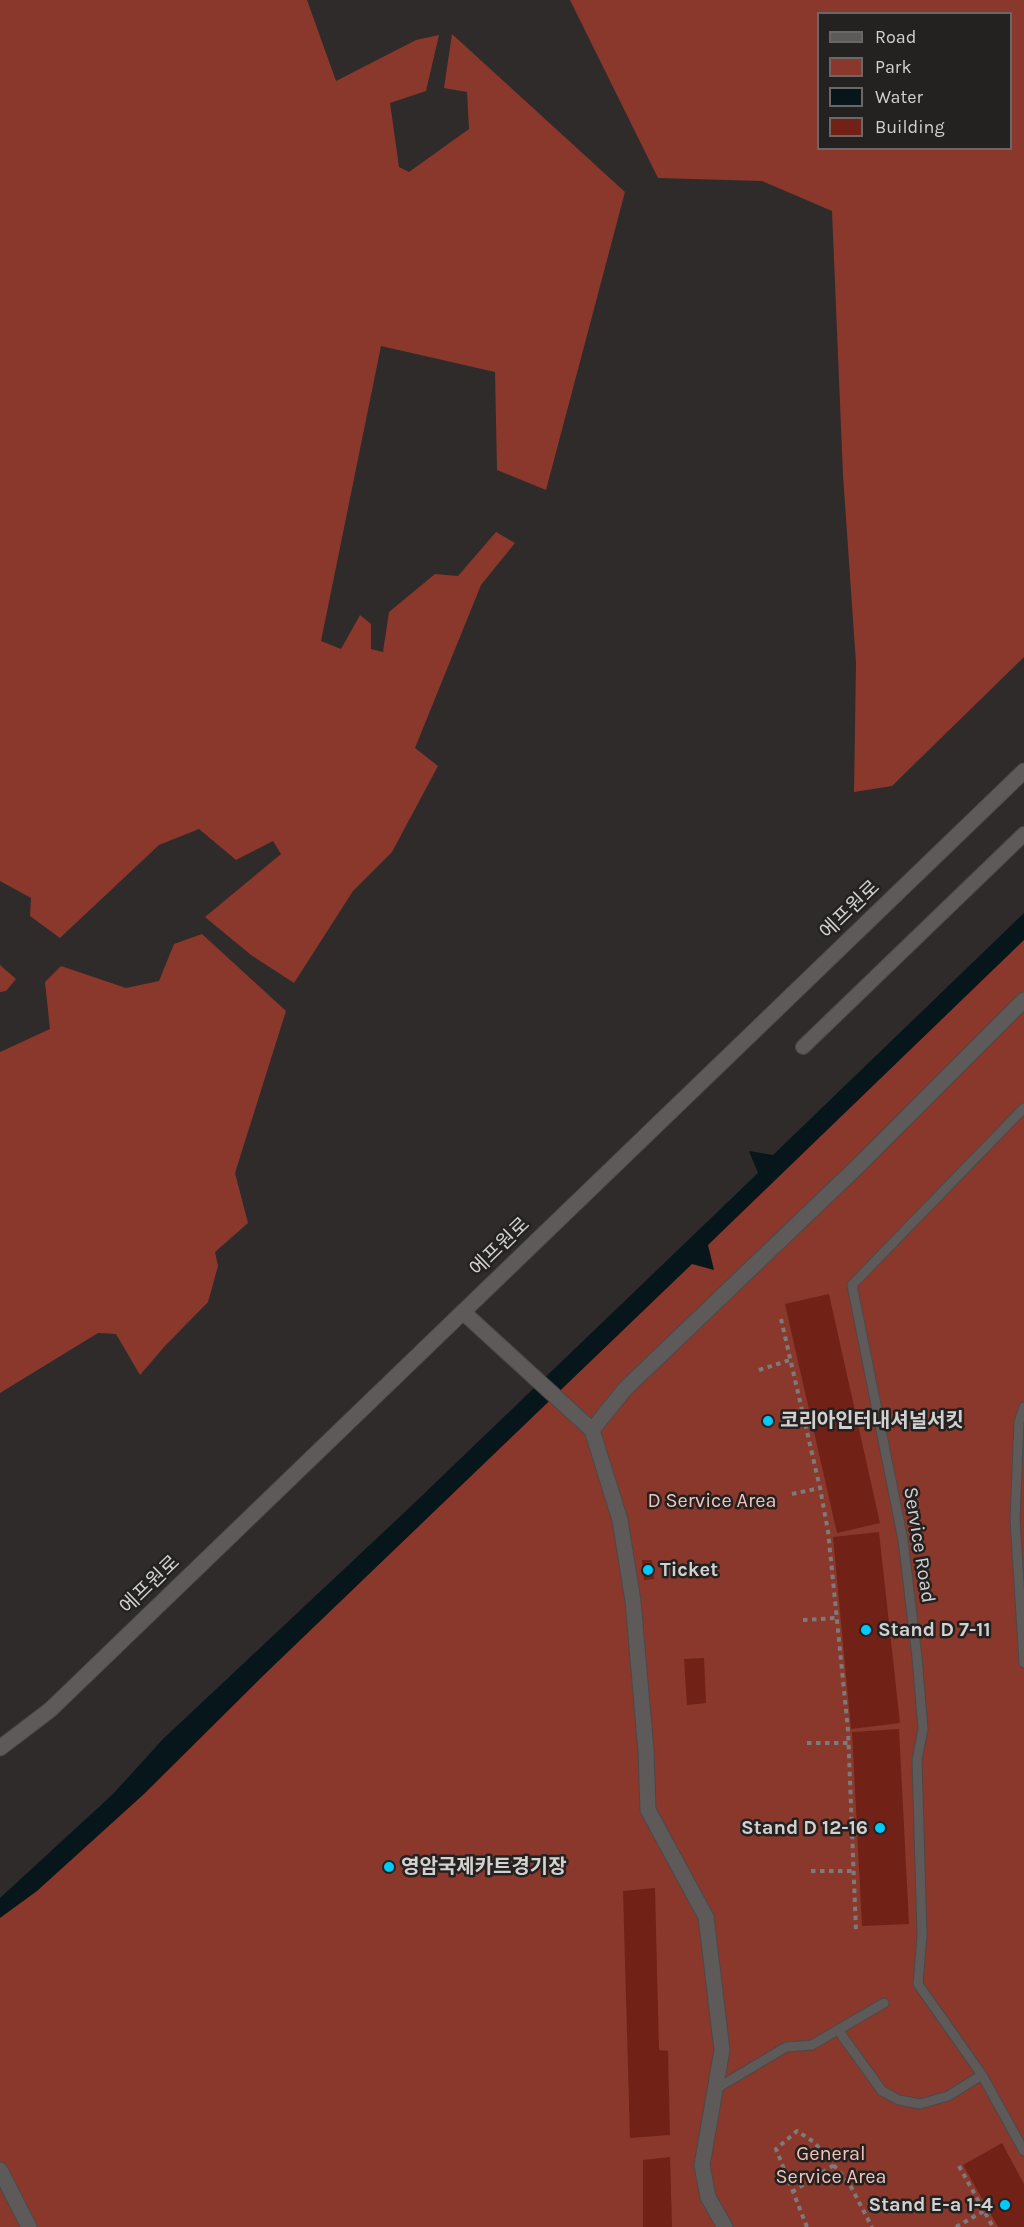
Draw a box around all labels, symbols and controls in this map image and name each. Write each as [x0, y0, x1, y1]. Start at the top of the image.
legend [817, 12, 1012, 150]
text: Road [875, 26, 916, 48]
text: Park [875, 56, 912, 78]
text: Water [875, 86, 923, 108]
text: Building [875, 116, 945, 138]
street label: 에프원로 [815, 876, 885, 944]
street label: 에프원로 [465, 1213, 535, 1281]
place label: 코리아인터내셔널서킷 [780, 1409, 964, 1433]
marker: 코리아인터내셔널서킷 [761, 1414, 775, 1428]
street label: Service Road [898, 1485, 940, 1605]
park label: D Service Area [648, 1489, 776, 1513]
street label: 에프원로 [115, 1551, 185, 1619]
place label: Ticket [660, 1558, 718, 1582]
marker: Ticket [641, 1563, 655, 1577]
place label: Stand D 7-11 [878, 1618, 991, 1642]
marker: Stand D 7-11 [859, 1623, 873, 1637]
place label: Stand D 12-16 [741, 1816, 868, 1840]
marker: Stand D 12-16 [873, 1821, 887, 1835]
place label: 영암국제카트경기장 [401, 1855, 567, 1879]
marker: 영암국제카트경기장 [382, 1860, 396, 1874]
park label: General Service Area [776, 2142, 886, 2189]
place label: Stand E-a 1-4 [868, 2193, 993, 2217]
marker: Stand E-a 1-4 [998, 2198, 1012, 2212]

